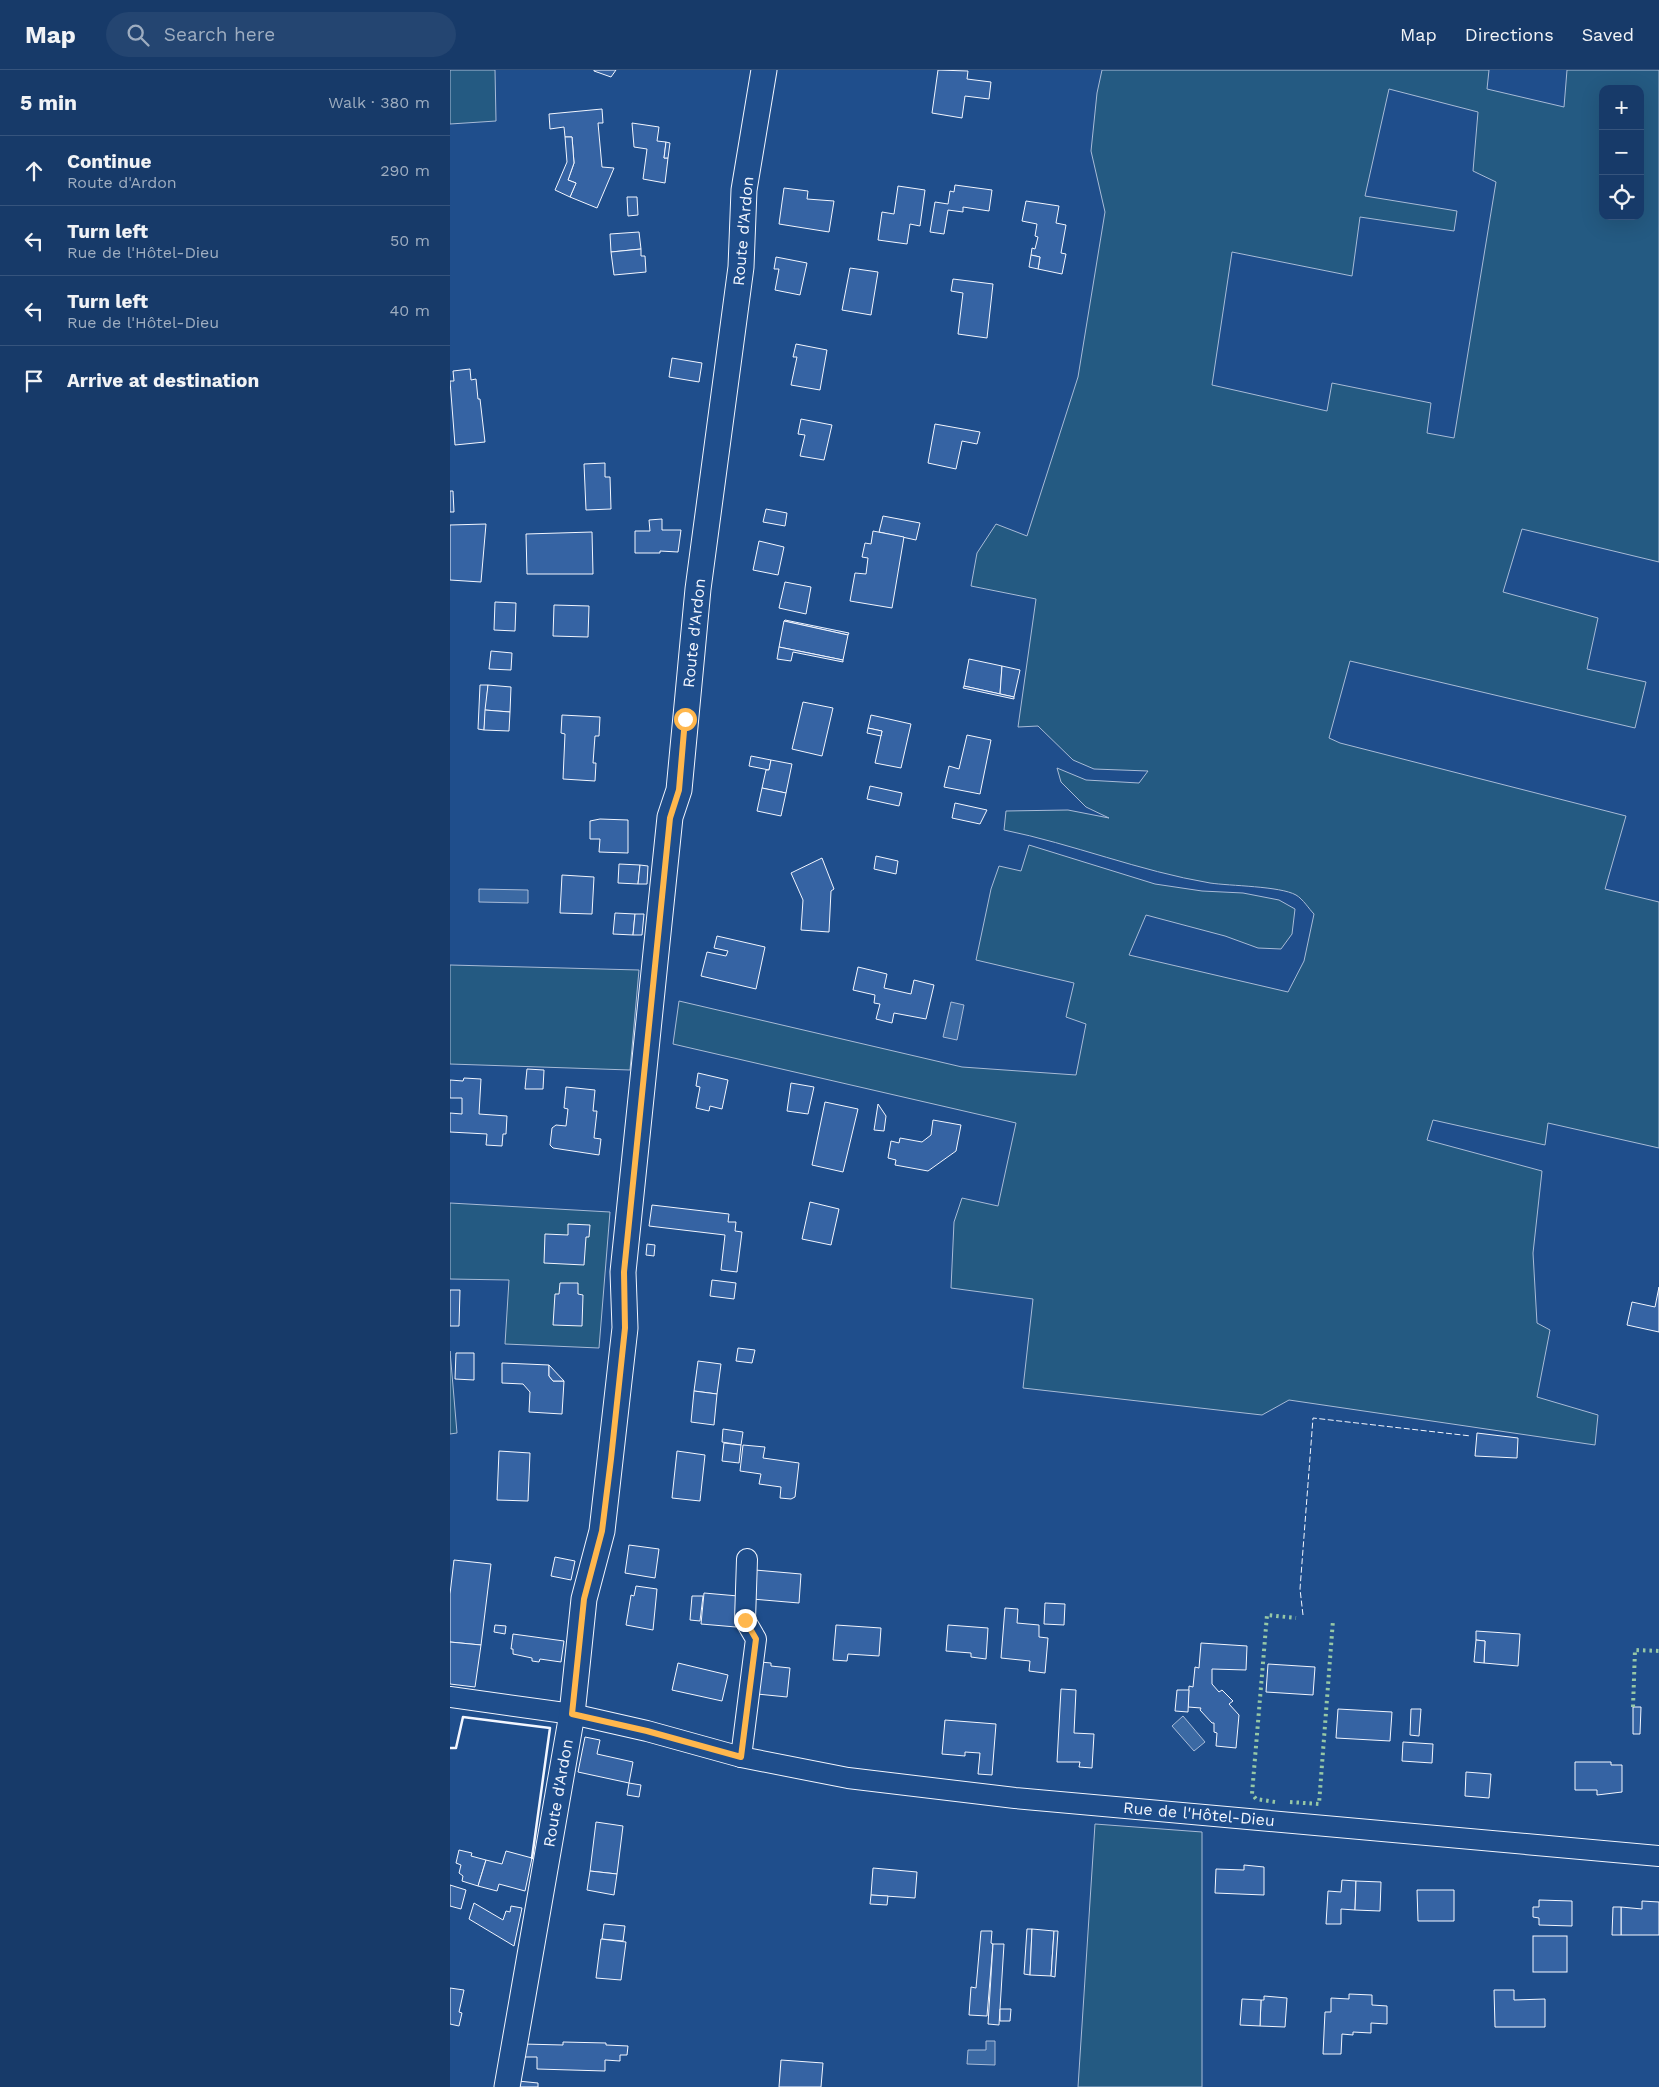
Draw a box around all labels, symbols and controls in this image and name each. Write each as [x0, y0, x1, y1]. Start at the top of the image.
search box [106, 12, 456, 57]
text: Map [25, 21, 76, 49]
icon: search [124, 21, 152, 49]
text: Search here [164, 23, 275, 46]
text: Map [1400, 24, 1437, 45]
text: Directions [1465, 24, 1554, 45]
text: Saved [1582, 24, 1634, 45]
map controls [1599, 85, 1644, 220]
button: + [1599, 85, 1644, 130]
text: 5 min [20, 90, 77, 115]
text: Walk · 380 m [328, 93, 430, 112]
button: − [1599, 130, 1644, 175]
text: Continue [67, 150, 151, 173]
icon: ahead [20, 157, 48, 185]
text: 290 m [380, 161, 430, 180]
text: Route d'Ardon [67, 173, 177, 192]
button: locate [1599, 175, 1644, 220]
street label: Route d'Ardon [729, 176, 757, 286]
text: Turn left [67, 220, 148, 243]
icon: left [20, 227, 48, 255]
text: 50 m [390, 231, 430, 250]
text: Rue de l'Hôtel-Dieu [67, 243, 219, 262]
text: Turn left [67, 290, 148, 313]
icon: left [20, 297, 48, 325]
text: 40 m [390, 301, 430, 320]
text: Rue de l'Hôtel-Dieu [67, 313, 219, 332]
icon: arrive [20, 367, 48, 395]
text: Arrive at destination [67, 369, 259, 392]
street label: Route d'Ardon [679, 577, 709, 689]
route start [674, 708, 697, 731]
route end [734, 1609, 757, 1632]
street label: Route d'Ardon [539, 1737, 577, 1849]
street label: Rue de l'Hôtel-Dieu [1122, 1798, 1276, 1830]

